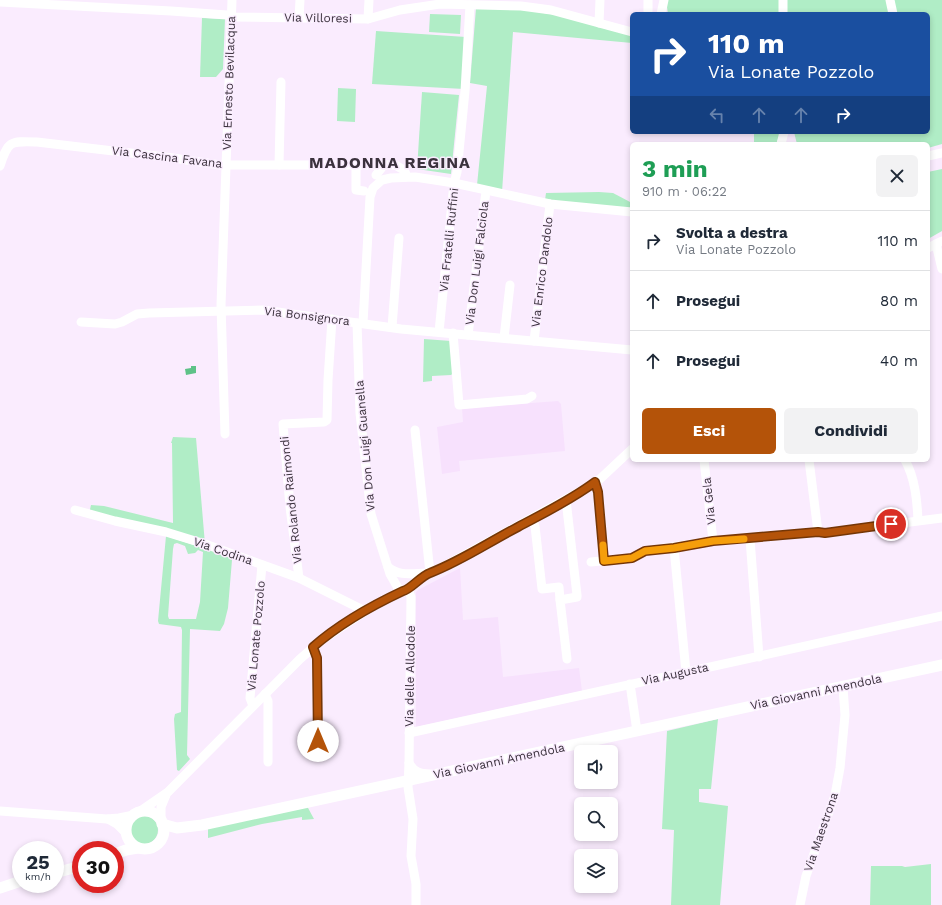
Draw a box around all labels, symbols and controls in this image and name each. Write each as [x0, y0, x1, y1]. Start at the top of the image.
street label: Via Villoresi [284, 10, 352, 26]
street label: Via Ernesto Bevilacqua [220, 16, 238, 150]
text: 110 m [708, 27, 785, 60]
icon: right [642, 28, 694, 80]
text: Via Lonate Pozzolo [708, 61, 874, 82]
icon: left [706, 104, 728, 126]
icon: ahead [748, 104, 770, 126]
icon: ahead [790, 104, 812, 126]
icon: right [832, 104, 854, 126]
street label: Via Cascina Favana [111, 143, 223, 171]
district label: MADONNA REGINA [309, 153, 471, 172]
text: 3 min [642, 155, 708, 183]
button: close [876, 155, 918, 197]
text: 910 m · 06:22 [642, 184, 727, 199]
street label: Via Fratelli Ruffini [437, 187, 461, 293]
street label: Via Don Luigi Falciola [462, 200, 492, 326]
street label: Via Enrico Dandolo [528, 216, 556, 328]
text: Svolta a destra [676, 224, 788, 242]
icon: right [642, 230, 664, 252]
text: 110 m [878, 232, 918, 250]
text: Via Lonate Pozzolo [676, 242, 796, 257]
icon: ahead [642, 290, 664, 312]
text: Prosegui [676, 292, 740, 310]
text: 80 m [880, 292, 918, 310]
street label: Via Bonsignora [263, 304, 351, 328]
icon: ahead [642, 350, 664, 372]
text: Prosegui [676, 352, 740, 370]
text: 40 m [880, 352, 918, 370]
street label: Via Don Luigi Guanella [352, 380, 378, 512]
button: Esci [642, 408, 776, 454]
button: Condividi [784, 408, 918, 454]
street label: Via Rolando Raimondi [277, 436, 305, 564]
street label: Via Gela [700, 476, 718, 525]
pin [874, 507, 908, 541]
icon: arrive [880, 513, 902, 535]
street label: Via Codina [191, 534, 255, 568]
street label: Via Lonate Pozzolo [244, 580, 268, 692]
street label: Via delle Allodole [402, 625, 418, 727]
street label: Via Augusta [640, 660, 710, 688]
street label: Via Giovanni Amendola [749, 671, 883, 713]
position arrow [297, 720, 339, 762]
street label: Via Giovanni Amendola [432, 740, 566, 782]
map controls [574, 745, 618, 893]
button: sound [574, 745, 618, 789]
street label: Via Maestrona [801, 790, 841, 873]
button: search [574, 797, 618, 841]
speed limit sign: 30 [72, 841, 124, 893]
button: layers [574, 849, 618, 893]
text: 25 [26, 850, 50, 874]
text: km/h [25, 871, 51, 882]

